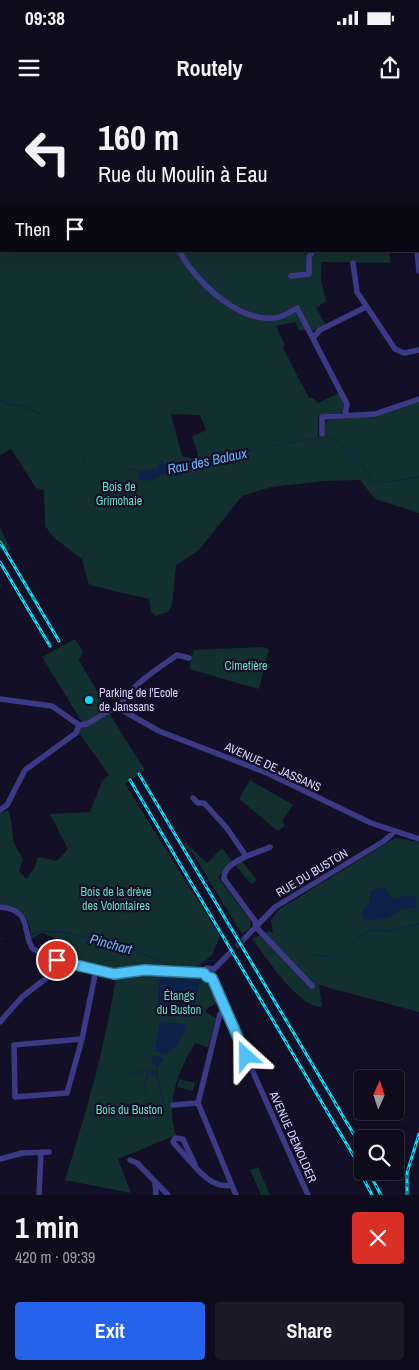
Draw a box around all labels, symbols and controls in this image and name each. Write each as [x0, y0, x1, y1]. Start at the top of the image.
text: 09:38 [25, 5, 65, 31]
text: Routely [176, 53, 243, 83]
icon: menu [15, 54, 43, 82]
icon: share [376, 54, 404, 82]
text: 160 m [98, 114, 179, 161]
icon: left [15, 120, 80, 185]
text: Rue du Moulin à Eau [98, 159, 268, 189]
icon: arrive [61, 215, 89, 243]
text: Then [15, 216, 51, 242]
water label: Rau des Balaux [165, 444, 250, 478]
park label: Bois de Grimohaie [96, 479, 142, 509]
park label: Cimetière [224, 658, 268, 674]
place label: Parking de l'Ecole de Janssans [99, 685, 178, 715]
marker: Parking de l'Ecole de Janssans [83, 694, 95, 706]
street label: AVENUE DE JASSANS [221, 738, 324, 796]
street label: RUE DU BUSTON [273, 845, 351, 901]
park label: Bois de la drève des Volontaires [80, 884, 152, 914]
water label: Pinchart [88, 930, 135, 958]
pin [36, 939, 78, 981]
icon: arrive [43, 946, 71, 974]
park label: Étangs du Buston [157, 988, 201, 1018]
position arrow [219, 1029, 271, 1081]
north arrow [354, 1070, 404, 1120]
map controls [354, 1070, 404, 1180]
street label: AVENUE DEMOLDER [265, 1088, 320, 1185]
park label: Bois du Buston [96, 1102, 162, 1118]
button: search [354, 1130, 404, 1180]
text: 1 min [15, 1207, 79, 1247]
button: close [352, 1212, 404, 1264]
text: 420 m · 09:39 [15, 1246, 95, 1268]
button: Exit [15, 1302, 205, 1360]
button: Share [215, 1302, 404, 1360]

